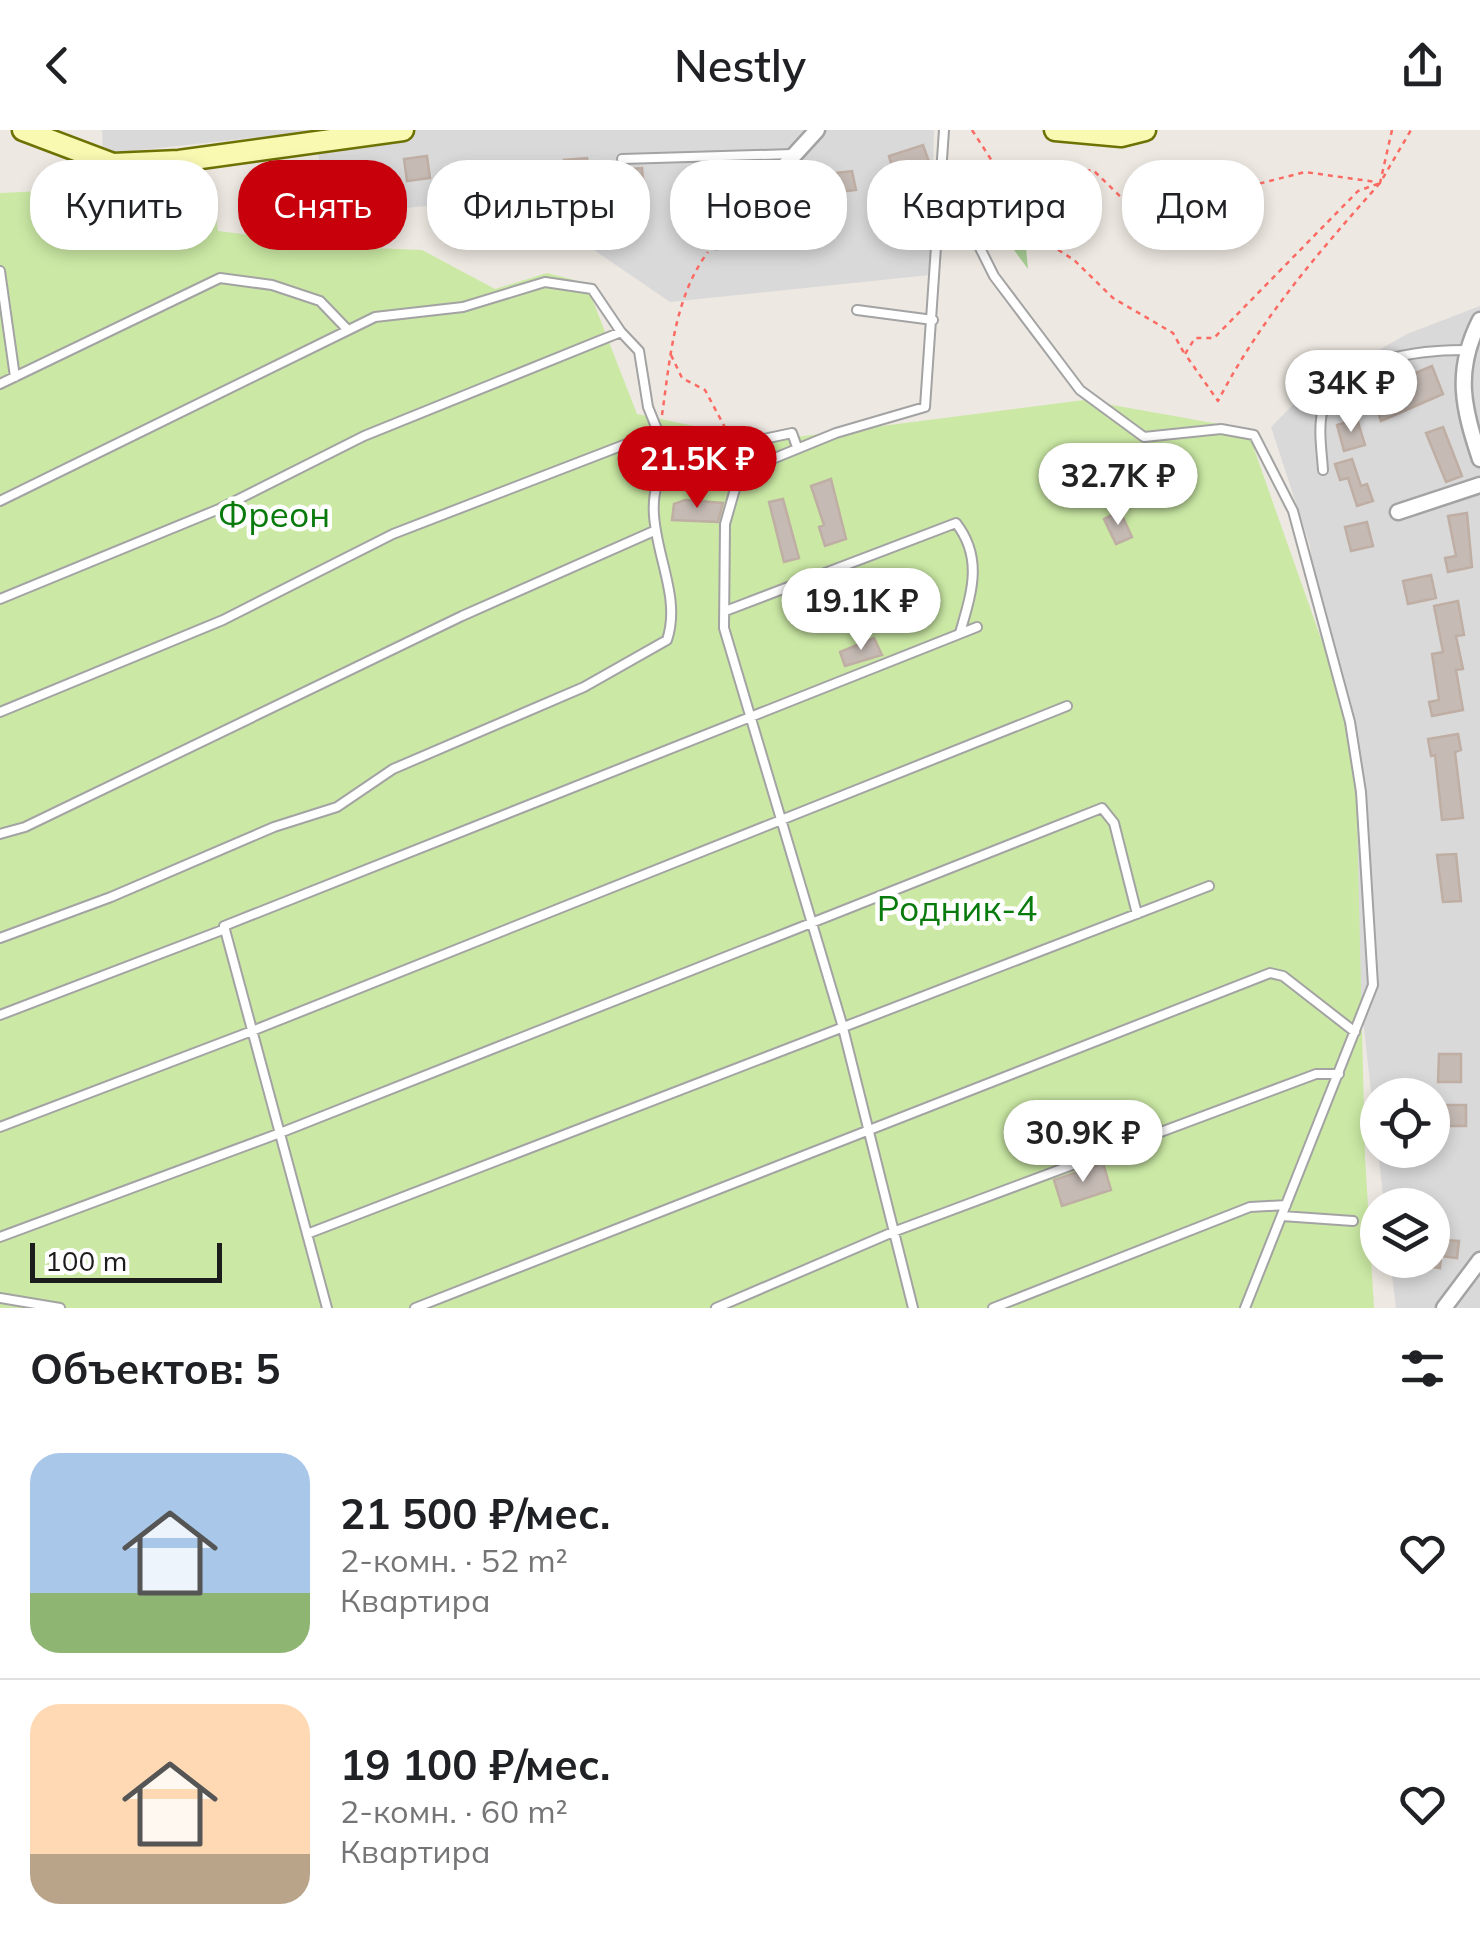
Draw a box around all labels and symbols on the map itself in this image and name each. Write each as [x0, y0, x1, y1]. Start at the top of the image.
pin: 34K ₽ [1281, 350, 1421, 435]
pin: 21.5K ₽ [605, 426, 789, 511]
pin: 32.7K ₽ [1026, 443, 1210, 528]
park label: Фреон [218, 492, 330, 536]
pin: 19.1K ₽ [769, 568, 953, 653]
park label: Родник-4 [877, 886, 1037, 930]
pin: 30.9K ₽ [991, 1100, 1175, 1185]
scale bar [30, 1238, 222, 1282]

